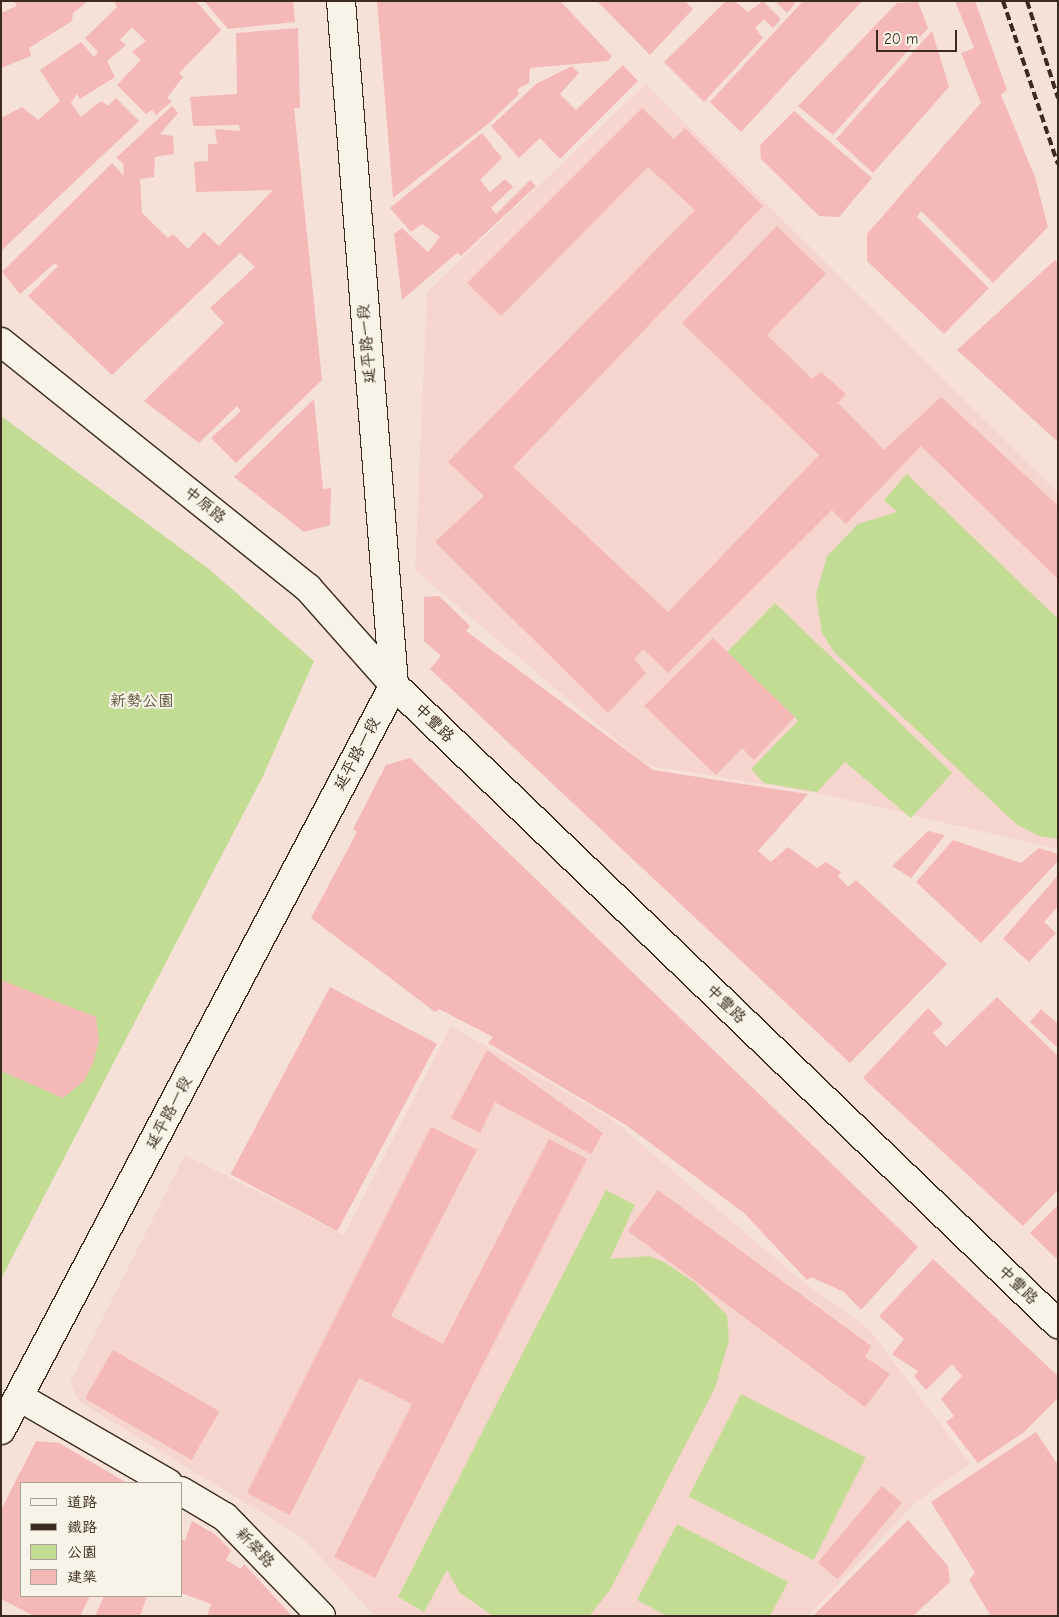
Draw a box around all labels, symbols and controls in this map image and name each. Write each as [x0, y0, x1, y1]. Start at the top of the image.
scale bar [879, 20, 960, 52]
text: 20 m [884, 30, 918, 48]
street label: 延平路一段 [354, 303, 380, 385]
street label: 中原路 [180, 482, 230, 528]
park label: 新勢公園 [110, 691, 174, 711]
street label: 中豐路 [410, 699, 458, 747]
street label: 延平路一段 [330, 714, 384, 794]
street label: 中豐路 [702, 980, 750, 1028]
street label: 延平路一段 [142, 1073, 196, 1153]
street label: 中豐路 [994, 1261, 1042, 1309]
legend [20, 1482, 182, 1597]
text: 道路 [67, 1493, 97, 1511]
text: 鐵路 [67, 1518, 97, 1536]
street label: 新榮路 [231, 1524, 279, 1572]
text: 公園 [67, 1543, 97, 1561]
text: 建築 [67, 1568, 97, 1586]

